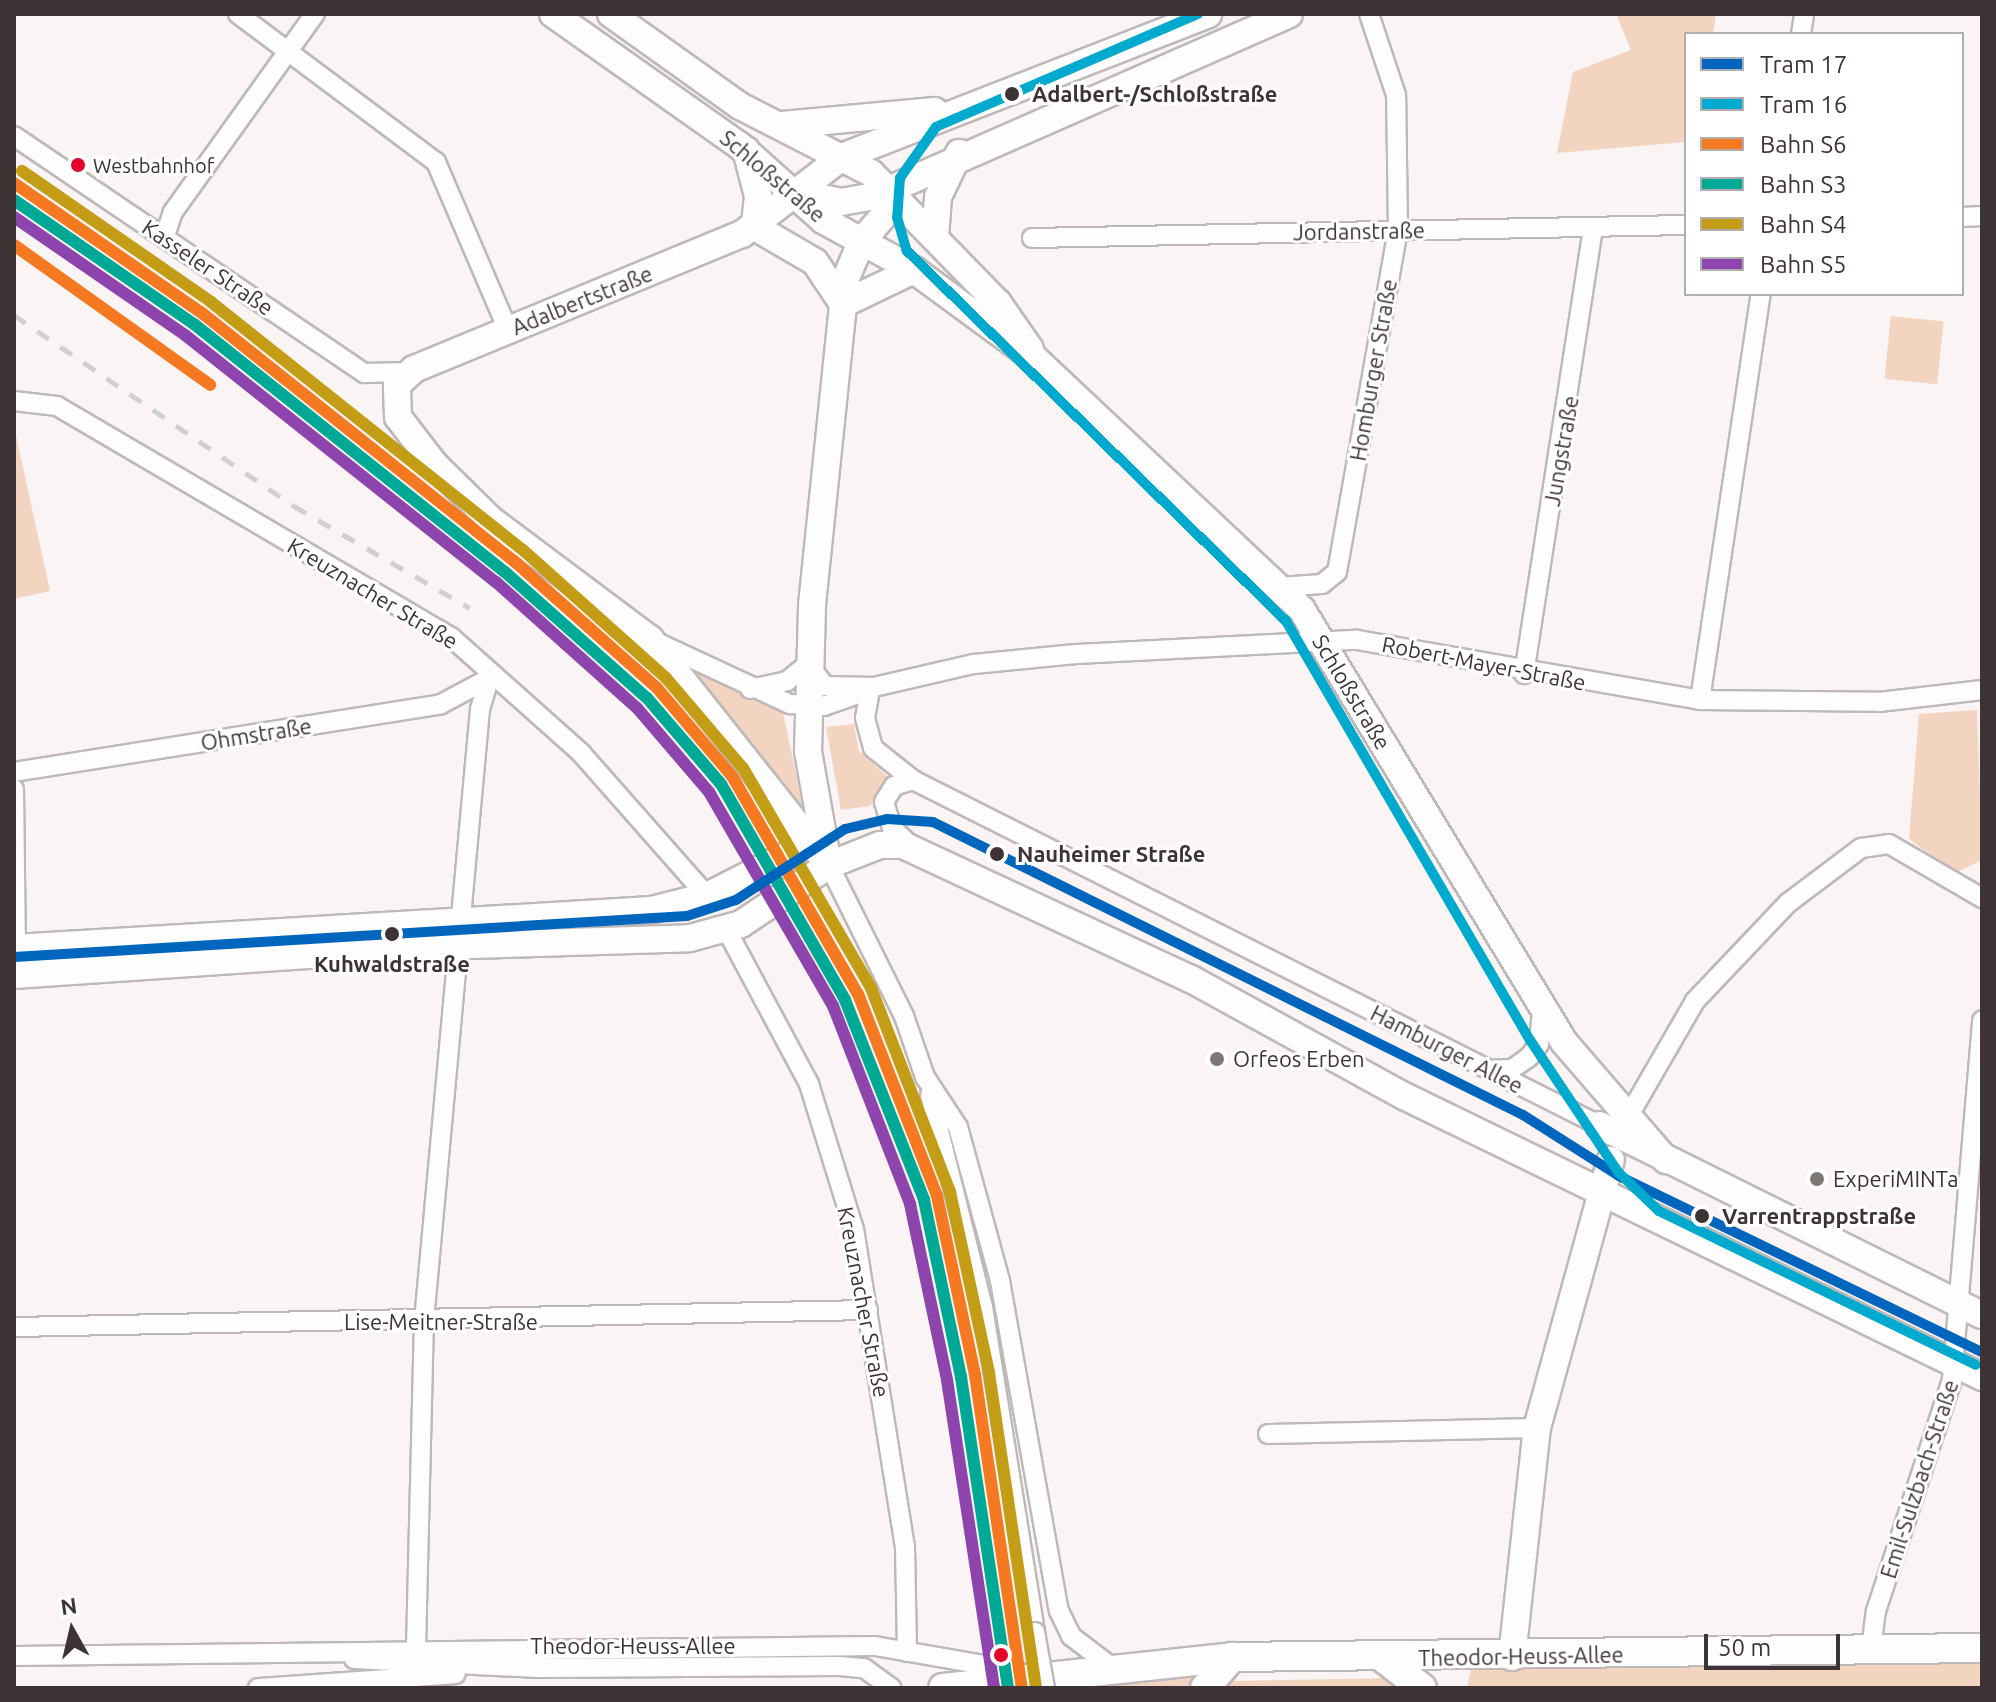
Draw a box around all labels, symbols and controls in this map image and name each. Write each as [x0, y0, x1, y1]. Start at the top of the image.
legend [1684, 32, 1964, 296]
text: Tram 17 [1760, 51, 1847, 78]
marker: Adalbert-/Schloßstraße [999, 81, 1025, 107]
place label: Adalbert-/Schloßstraße [1032, 81, 1277, 107]
text: Tram 16 [1760, 91, 1847, 118]
street label: Schloßstraße [715, 124, 831, 228]
text: Bahn S6 [1760, 131, 1847, 158]
place label: Westbahnhof [93, 153, 214, 177]
marker: Westbahnhof [70, 157, 86, 173]
text: Bahn S3 [1760, 171, 1847, 198]
text: Bahn S4 [1760, 211, 1847, 238]
street label: Kasseler Straße [137, 213, 279, 321]
street label: Jordanstraße [1293, 217, 1425, 245]
text: Bahn S5 [1760, 251, 1847, 278]
street label: Adalbertstraße [508, 260, 656, 340]
street label: Homburger Straße [1344, 277, 1402, 463]
street label: Jungstraße [1538, 394, 1584, 508]
street label: Kreuznacher Straße [283, 532, 463, 654]
street label: Schloßstraße [1307, 630, 1397, 754]
street label: Robert-Mayer-Straße [1380, 630, 1588, 696]
street label: Ohmstraße [199, 712, 313, 756]
marker: Nauheimer Straße [984, 841, 1010, 867]
place label: Nauheimer Straße [1017, 841, 1205, 867]
marker: Kuhwaldstraße [379, 921, 405, 947]
place label: Kuhwaldstraße [314, 951, 470, 977]
street label: Hamburger Allee [1366, 999, 1528, 1099]
place label: Orfeos Erben [1233, 1046, 1365, 1072]
marker: Orfeos Erben [1208, 1050, 1226, 1068]
place label: ExperiMINTa [1833, 1166, 1959, 1192]
marker: ExperiMINTa [1808, 1170, 1826, 1188]
marker: Varrentrappstraße [1689, 1203, 1715, 1229]
place label: Varrentrappstraße [1722, 1203, 1916, 1229]
street label: Kreuznacher Straße [833, 1204, 895, 1400]
street label: Lise-Meitner-Straße [344, 1309, 538, 1335]
street label: Emil-Sulzbach-Straße [1874, 1376, 1964, 1582]
north arrow [32, 1590, 112, 1670]
text: N [59, 1592, 78, 1619]
scale bar [1708, 1618, 1844, 1668]
street label: Theodor-Heuss-Allee [530, 1633, 736, 1659]
text: 50 m [1718, 1634, 1771, 1661]
street label: Theodor-Heuss-Allee [1418, 1641, 1624, 1671]
unlabelled marker [993, 1647, 1009, 1663]

